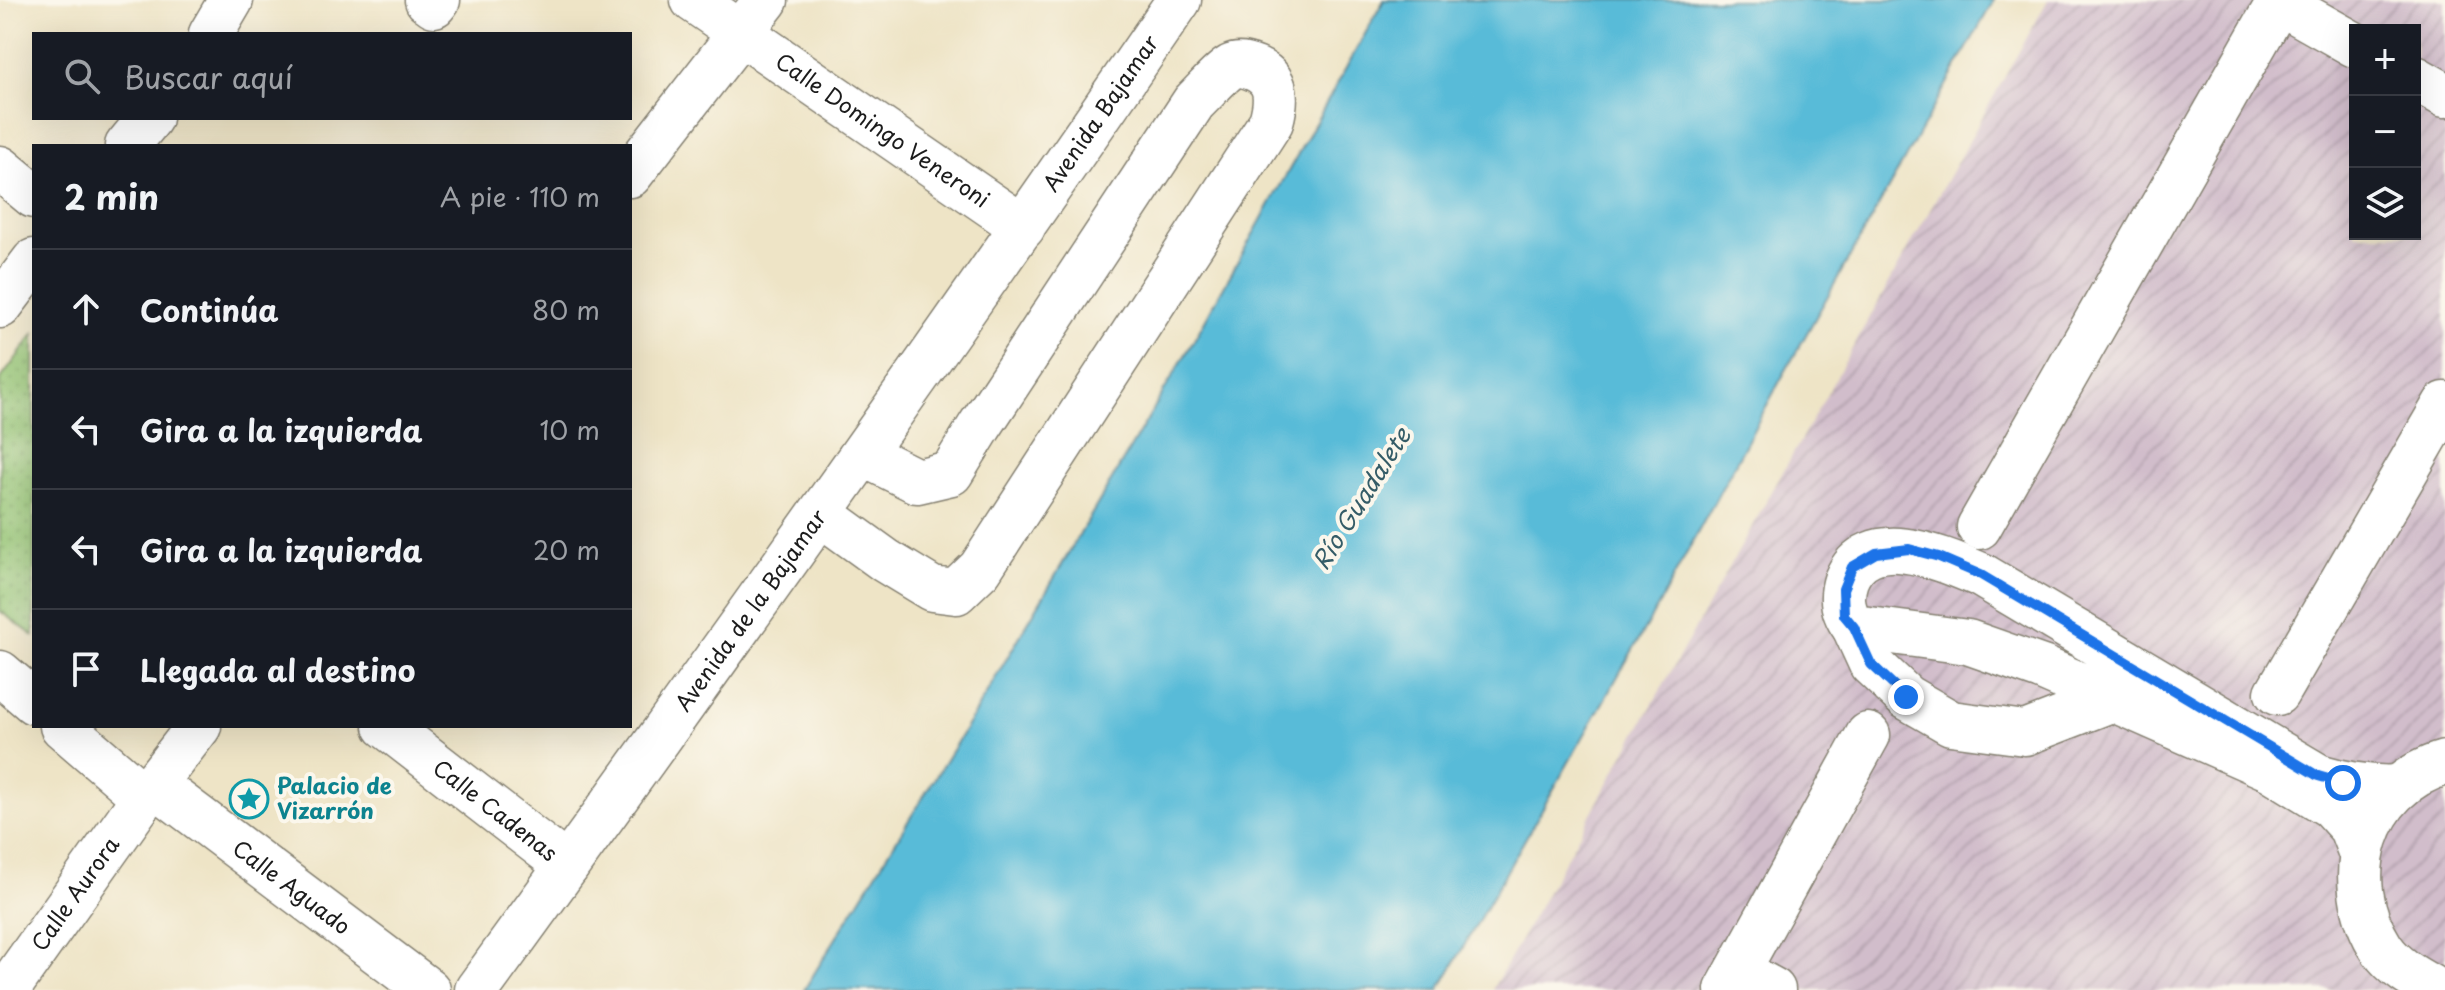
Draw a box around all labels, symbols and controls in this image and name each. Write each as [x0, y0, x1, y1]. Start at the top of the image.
map controls [2349, 24, 2421, 240]
button: + [2349, 24, 2421, 96]
street label: Avenida Bajamar [1034, 27, 1165, 197]
search box [32, 32, 632, 120]
street label: Calle Domingo Veneroni [770, 44, 997, 215]
icon: search [60, 54, 104, 98]
text: Buscar aquí [124, 54, 293, 99]
button: − [2349, 96, 2421, 168]
button: layers [2349, 168, 2421, 240]
text: 2 min [64, 170, 159, 222]
text: A pie · 110 m [440, 177, 600, 216]
icon: ahead [64, 287, 108, 331]
text: Continúa [140, 287, 279, 332]
text: 80 m [532, 290, 600, 329]
icon: left [64, 407, 108, 451]
text: Gira a la izquierda [140, 407, 423, 452]
text: 10 m [539, 410, 600, 449]
water label: Río Guadalete [1302, 419, 1419, 576]
street label: Avenida de la Bajamar [666, 502, 833, 717]
icon: left [64, 527, 108, 571]
text: Gira a la izquierda [140, 527, 423, 572]
text: 20 m [533, 530, 600, 569]
icon: arrive [64, 647, 108, 691]
text: Llegada al destino [140, 647, 415, 692]
route end [1888, 679, 1924, 715]
street label: Calle Cadenas [427, 750, 565, 868]
route start [2325, 765, 2361, 801]
place label: Palacio de Vizarrón [277, 768, 392, 826]
place icon: Palacio de Vizarrón [228, 778, 270, 820]
street label: Calle Aurora [22, 828, 126, 957]
street label: Calle Aguado [226, 831, 358, 941]

